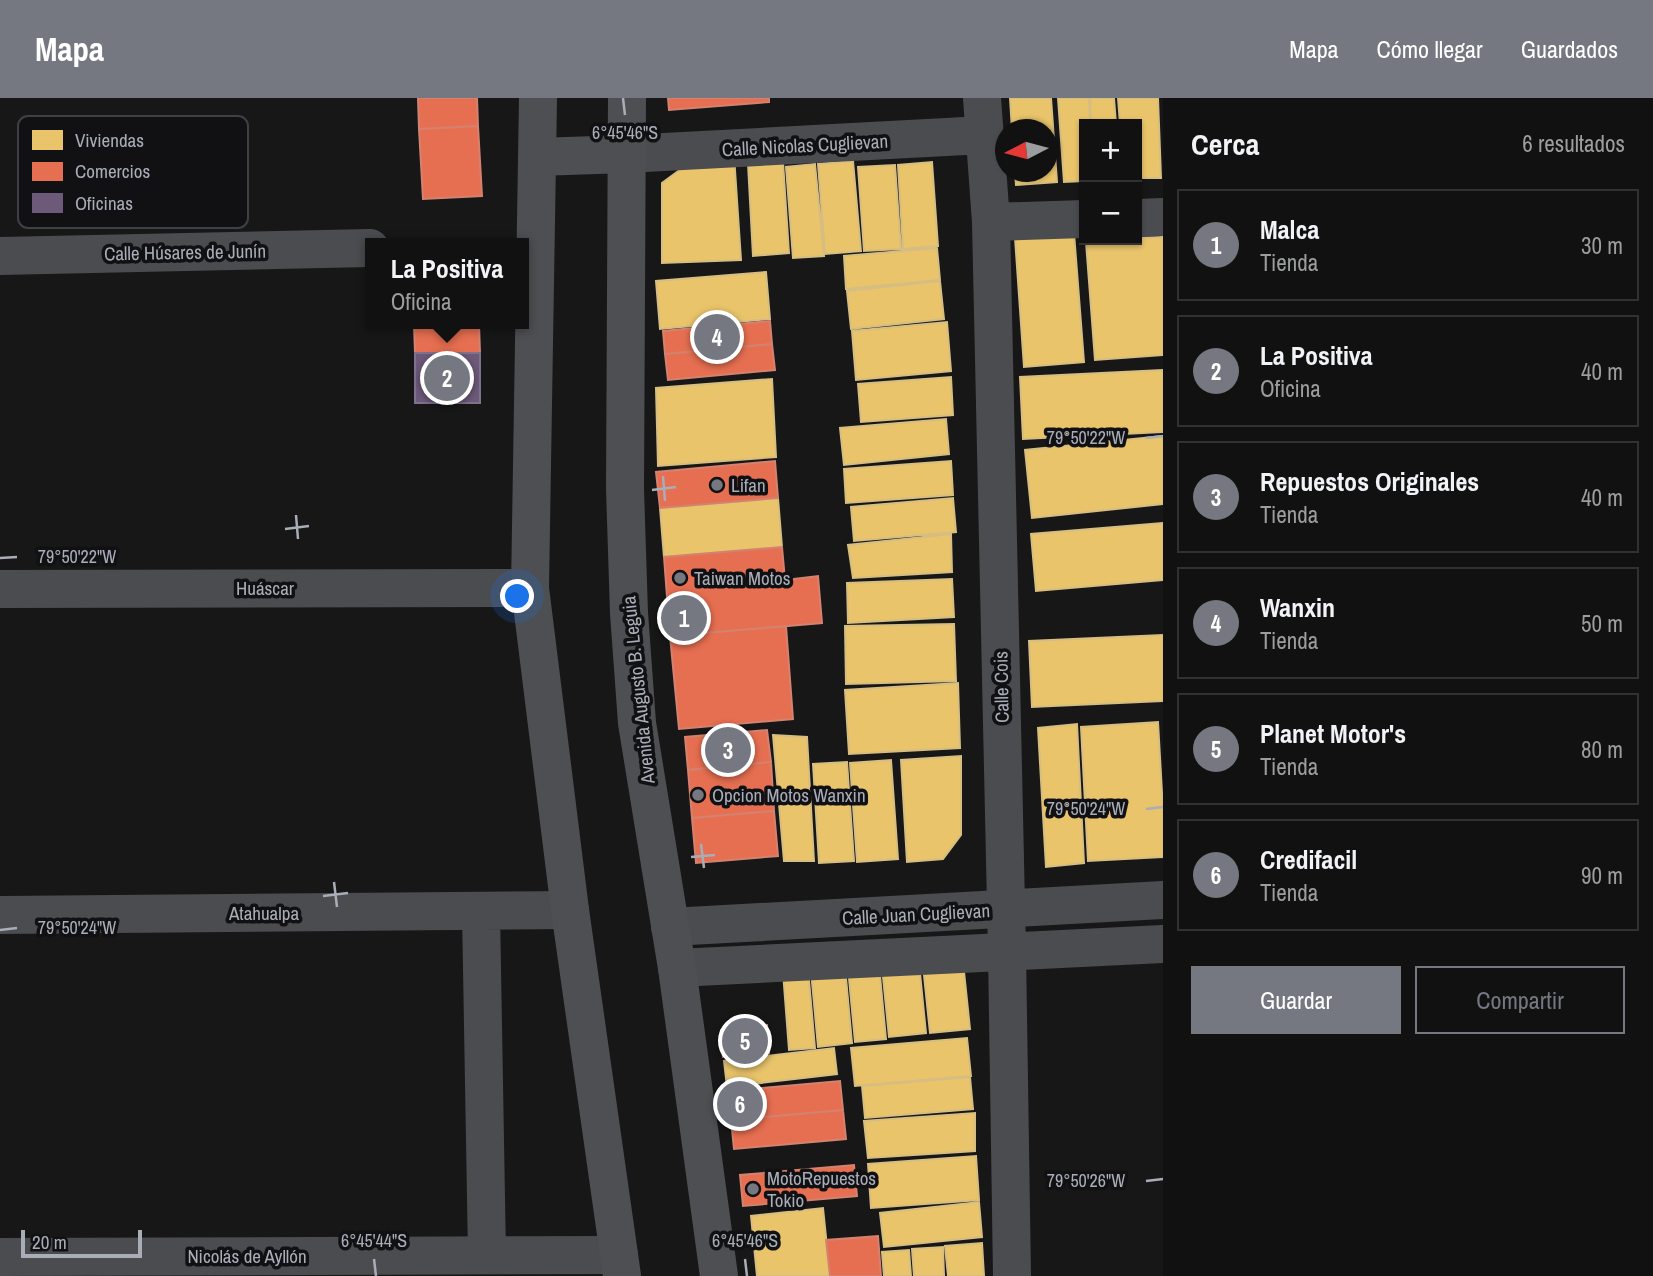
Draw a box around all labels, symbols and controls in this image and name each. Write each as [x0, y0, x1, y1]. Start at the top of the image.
text: Mapa [35, 27, 104, 71]
text: Mapa [1289, 33, 1339, 65]
text: Cómo llegar [1377, 33, 1483, 65]
text: Guardados [1521, 33, 1618, 65]
legend [18, 116, 248, 228]
north arrow [995, 119, 1058, 182]
map controls [1079, 119, 1142, 245]
button: + [1079, 119, 1142, 182]
text: 6°45'46"S [592, 120, 658, 145]
text: Cerca [1191, 124, 1259, 164]
text: Viviendas [75, 127, 144, 153]
street label: Calle Nicolas Cuglievan [721, 128, 889, 162]
text: 6 resultados [1522, 128, 1625, 159]
text: Comercios [75, 158, 151, 184]
button: − [1079, 182, 1142, 245]
text: Oficinas [75, 190, 133, 216]
text: Malca [1260, 212, 1319, 247]
text: 1 [1211, 230, 1221, 261]
text: 30 m [1581, 230, 1623, 261]
street label: Calle Húsares de Junín [104, 238, 266, 266]
popup [365, 238, 529, 329]
text: Tienda [1260, 247, 1318, 278]
text: La Positiva [391, 251, 503, 286]
text: Oficina [391, 286, 452, 317]
pin: 4 [694, 311, 740, 363]
text: La Positiva [1260, 338, 1373, 373]
pin: 2 [424, 352, 470, 404]
text: 2 [1211, 356, 1221, 387]
text: 40 m [1581, 356, 1623, 387]
text: Oficina [1260, 373, 1321, 404]
text: 79°50'22"W [1047, 425, 1125, 450]
text: Repuestos Originales [1260, 464, 1479, 499]
place label: Lifan [731, 472, 766, 498]
marker: Lifan [709, 477, 725, 493]
text: 3 [1211, 482, 1221, 513]
text: 40 m [1581, 482, 1623, 513]
text: Tienda [1260, 499, 1318, 530]
text: 79°50'22"W [38, 544, 116, 569]
place label: Taiwan Motos [694, 565, 791, 591]
marker: Taiwan Motos [672, 570, 688, 586]
street label: Huáscar [236, 575, 295, 601]
your location [500, 579, 534, 613]
text: Wanxin [1260, 590, 1335, 625]
pin: 1 [661, 592, 707, 644]
street label: Avenida Augusto B. Leguia [615, 595, 661, 786]
text: 4 [1211, 608, 1221, 639]
text: 50 m [1581, 608, 1623, 639]
text: Tienda [1260, 625, 1318, 656]
street label: Calle Cois [987, 651, 1015, 723]
text: Planet Motor's [1260, 716, 1406, 751]
pin: 3 [705, 724, 751, 776]
text: 5 [1211, 734, 1221, 765]
text: 80 m [1581, 734, 1623, 765]
text: Tienda [1260, 751, 1318, 782]
place label: Opcion Motos Wanxin [712, 782, 866, 808]
marker: Opcion Motos Wanxin [690, 787, 706, 803]
text: 79°50'24"W [1047, 796, 1125, 821]
text: Credifacil [1260, 842, 1357, 877]
text: 6 [1211, 860, 1221, 891]
text: 90 m [1581, 860, 1623, 891]
text: Tienda [1260, 877, 1318, 908]
street label: Calle Juan Cuglievan [841, 897, 991, 931]
street label: Atahualpa [228, 900, 299, 926]
text: 79°50'24"W [38, 915, 116, 940]
button: Guardar [1191, 966, 1401, 1034]
button: Compartir [1415, 966, 1625, 1034]
pin: 5 [722, 1015, 768, 1067]
pin: 6 [717, 1078, 763, 1130]
place label: MotoRepuestos Tokio [767, 1165, 876, 1213]
text: 79°50'26"W [1047, 1168, 1125, 1193]
marker: MotoRepuestos Tokio [745, 1181, 761, 1197]
scale bar [21, 1227, 142, 1259]
text: 6°45'44"S [341, 1228, 407, 1253]
text: 6°45'46"S [712, 1228, 778, 1253]
text: 20 m [32, 1229, 67, 1255]
street label: Nicolás de Ayllón [187, 1243, 307, 1269]

